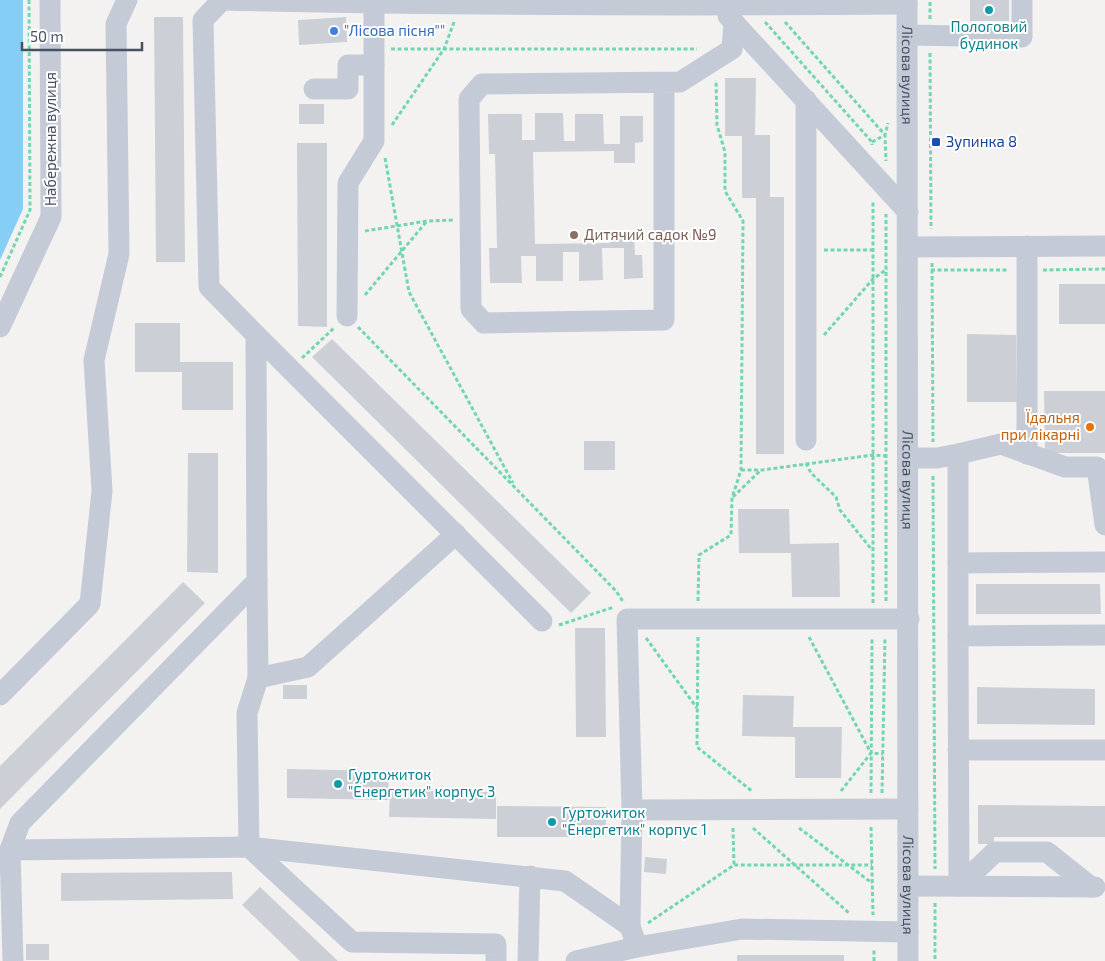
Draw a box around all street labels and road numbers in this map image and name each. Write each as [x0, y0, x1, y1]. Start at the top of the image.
street label: Лісова вулиця [898, 25, 917, 125]
street label: Набережна вулиця [41, 72, 60, 206]
street label: Лісова вулиця [899, 430, 918, 530]
street label: Лісова вулиця [899, 835, 918, 935]

